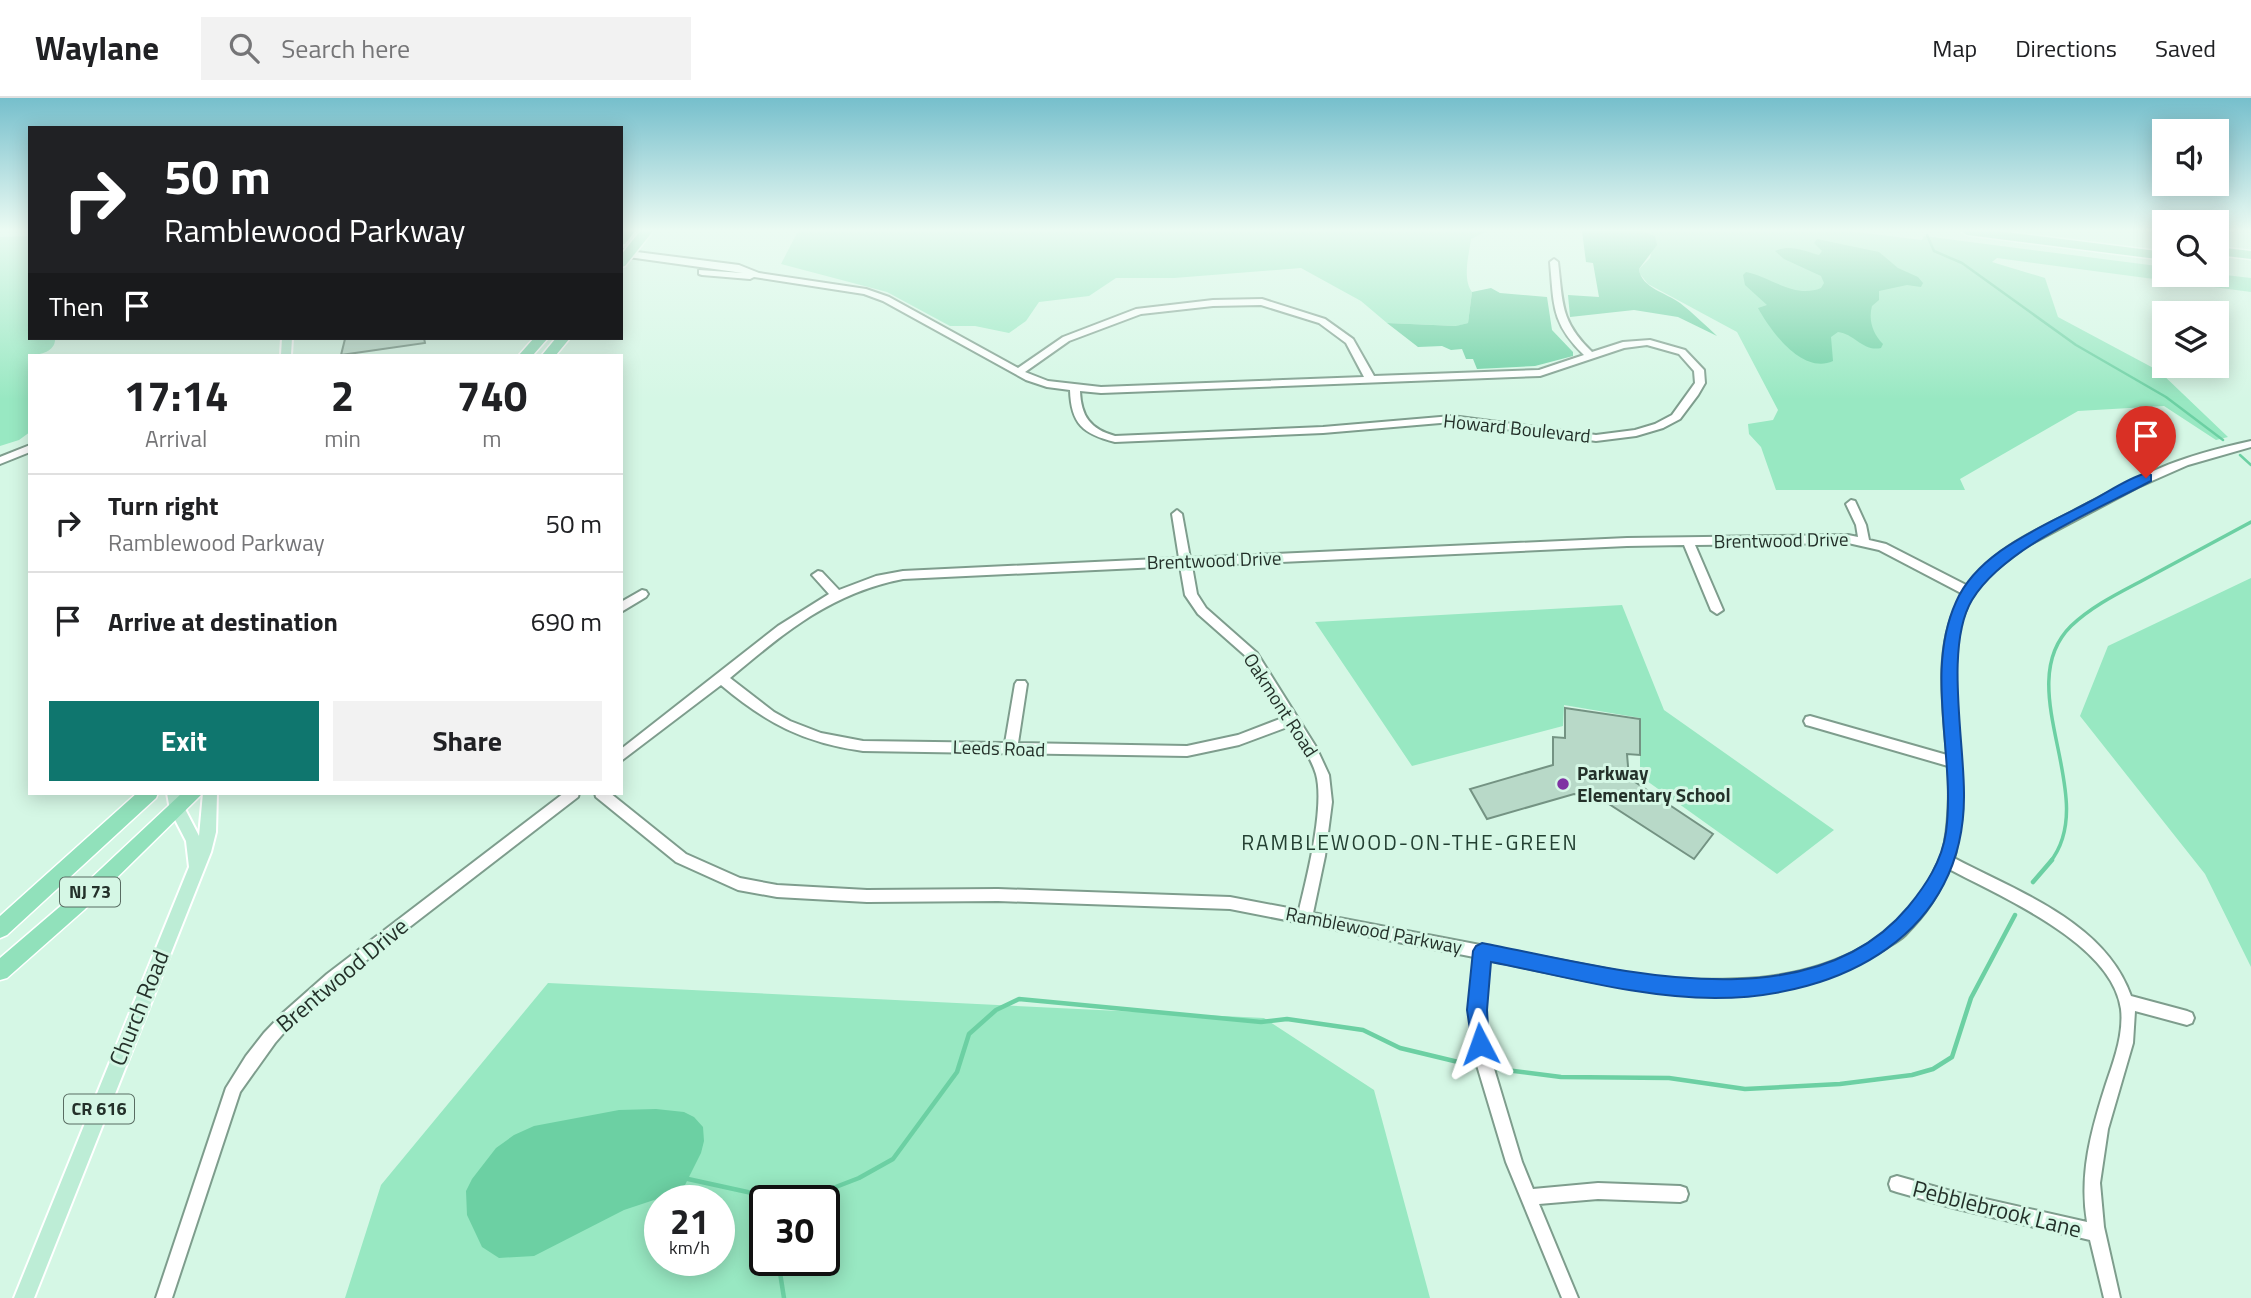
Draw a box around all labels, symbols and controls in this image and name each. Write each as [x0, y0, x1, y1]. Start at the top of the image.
search box [201, 17, 691, 80]
text: Waylane [35, 23, 159, 73]
icon: search [225, 29, 263, 67]
text: Search here [281, 29, 410, 68]
text: Map [1932, 30, 1977, 66]
text: Directions [2015, 30, 2117, 66]
text: Saved [2155, 30, 2216, 66]
map controls [2152, 119, 2229, 378]
button: sound [2152, 119, 2229, 196]
text: 50 m [164, 138, 271, 213]
icon: right [49, 154, 140, 245]
text: Ramblewood Parkway [164, 206, 466, 254]
button: search [2152, 210, 2229, 287]
text: Then [49, 287, 104, 326]
icon: arrive [118, 287, 156, 325]
button: layers [2152, 301, 2229, 378]
text: 17:14 [124, 363, 229, 427]
text: 2 [331, 363, 354, 427]
text: 740 [457, 363, 527, 427]
street label: Howard Boulevard [1442, 405, 1592, 450]
pin [2116, 406, 2176, 478]
icon: arrive [2127, 417, 2165, 455]
text: Arrival [145, 421, 207, 456]
text: min [324, 421, 361, 456]
text: m [482, 421, 502, 456]
text: Turn right [108, 486, 219, 525]
icon: right [49, 504, 87, 542]
text: 50 m [545, 504, 602, 543]
street label: Brentwood Drive [1713, 524, 1849, 555]
text: Ramblewood Parkway [108, 525, 325, 560]
street label: Brentwood Drive [1146, 543, 1282, 576]
icon: arrive [49, 602, 87, 640]
text: Arrive at destination [108, 602, 338, 641]
text: 690 m [531, 602, 602, 641]
street label: Oakmont Road [1237, 647, 1326, 763]
button: Exit [49, 701, 319, 781]
button: Share [333, 701, 602, 781]
street label: Leeds Road [952, 731, 1046, 764]
place label: Parkway Elementary School [1577, 758, 1731, 809]
marker: Parkway Elementary School [1555, 776, 1571, 792]
district label: RAMBLEWOOD-ON-THE-GREEN [1241, 826, 1579, 858]
road number: NJ 73 [60, 878, 120, 906]
street label: Ramblewood Parkway [1283, 898, 1465, 961]
street label: Brentwood Drive [268, 909, 415, 1040]
street label: Church Road [99, 945, 178, 1071]
position arrow [1443, 1007, 1517, 1081]
road number: CR 616 [64, 1094, 134, 1124]
street label: Pebblebrook Lane [1909, 1171, 2085, 1246]
speed limit sign: 30 [749, 1185, 840, 1276]
text: 21 [670, 1194, 709, 1248]
text: km/h [669, 1234, 710, 1261]

